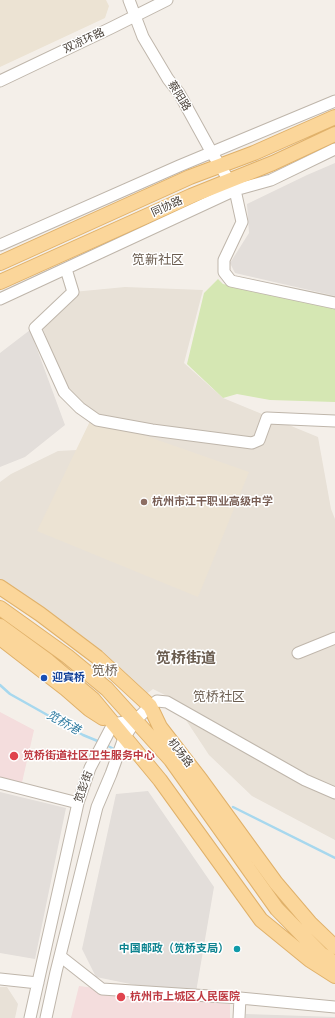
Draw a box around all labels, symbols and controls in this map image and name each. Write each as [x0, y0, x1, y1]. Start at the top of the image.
street label: 双凉环路 [61, 26, 107, 56]
street label: 蔡阳路 [165, 79, 193, 113]
street label: 同协路 [149, 194, 185, 220]
district label: 笕新社区 [132, 252, 184, 268]
place label: 杭州市江干职业高级中学 [152, 495, 273, 509]
marker: 杭州市江干职业高级中学 [139, 497, 149, 507]
district label: 笕桥街道 [156, 650, 216, 668]
district label: 笕桥 [92, 663, 118, 679]
place label: 迎宾桥 [52, 671, 85, 685]
marker: 迎宾桥 [39, 673, 49, 683]
district label: 笕桥社区 [193, 689, 245, 705]
water label: 笕桥港 [44, 708, 82, 738]
street label: 机场路 [165, 736, 195, 770]
place label: 笕桥街道社区卫生服务中心 [23, 749, 155, 763]
marker: 笕桥街道社区卫生服务中心 [8, 750, 20, 762]
street label: 笕彭街 [72, 769, 96, 805]
place label: 中国邮政（笕桥支局） [119, 942, 229, 956]
marker: 中国邮政（笕桥支局） [232, 944, 242, 954]
place label: 杭州市上城区人民医院 [130, 990, 240, 1004]
marker: 杭州市上城区人民医院 [115, 991, 127, 1003]

